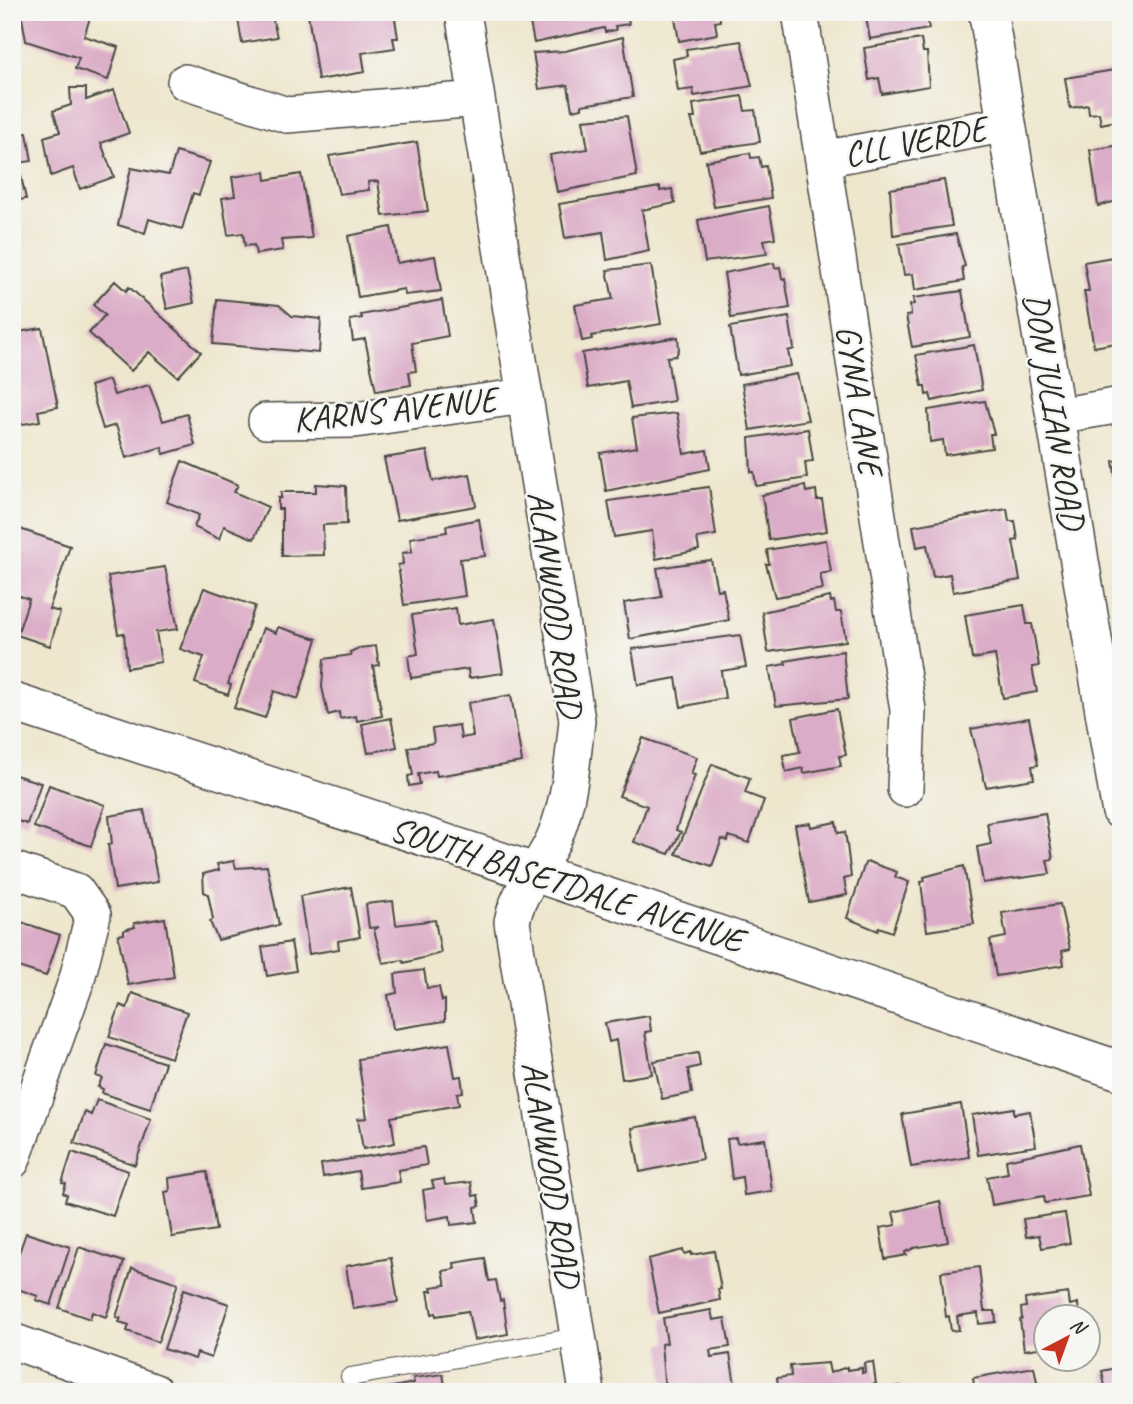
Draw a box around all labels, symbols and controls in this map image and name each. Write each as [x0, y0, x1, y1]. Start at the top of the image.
street label: CLL VERDE [840, 105, 995, 177]
street label: DON JULIAN ROAD [1014, 290, 1096, 535]
street label: GYNA LANE [825, 322, 894, 483]
street label: KARNS AVENUE [291, 376, 504, 443]
street label: ALANWOOD ROAD [517, 488, 594, 723]
street label: SOUTH BASETDALE AVENUE [384, 806, 753, 964]
street label: ALANWOOD ROAD [511, 1058, 592, 1293]
north arrow [1032, 1302, 1102, 1372]
text: N [1065, 1313, 1092, 1341]

